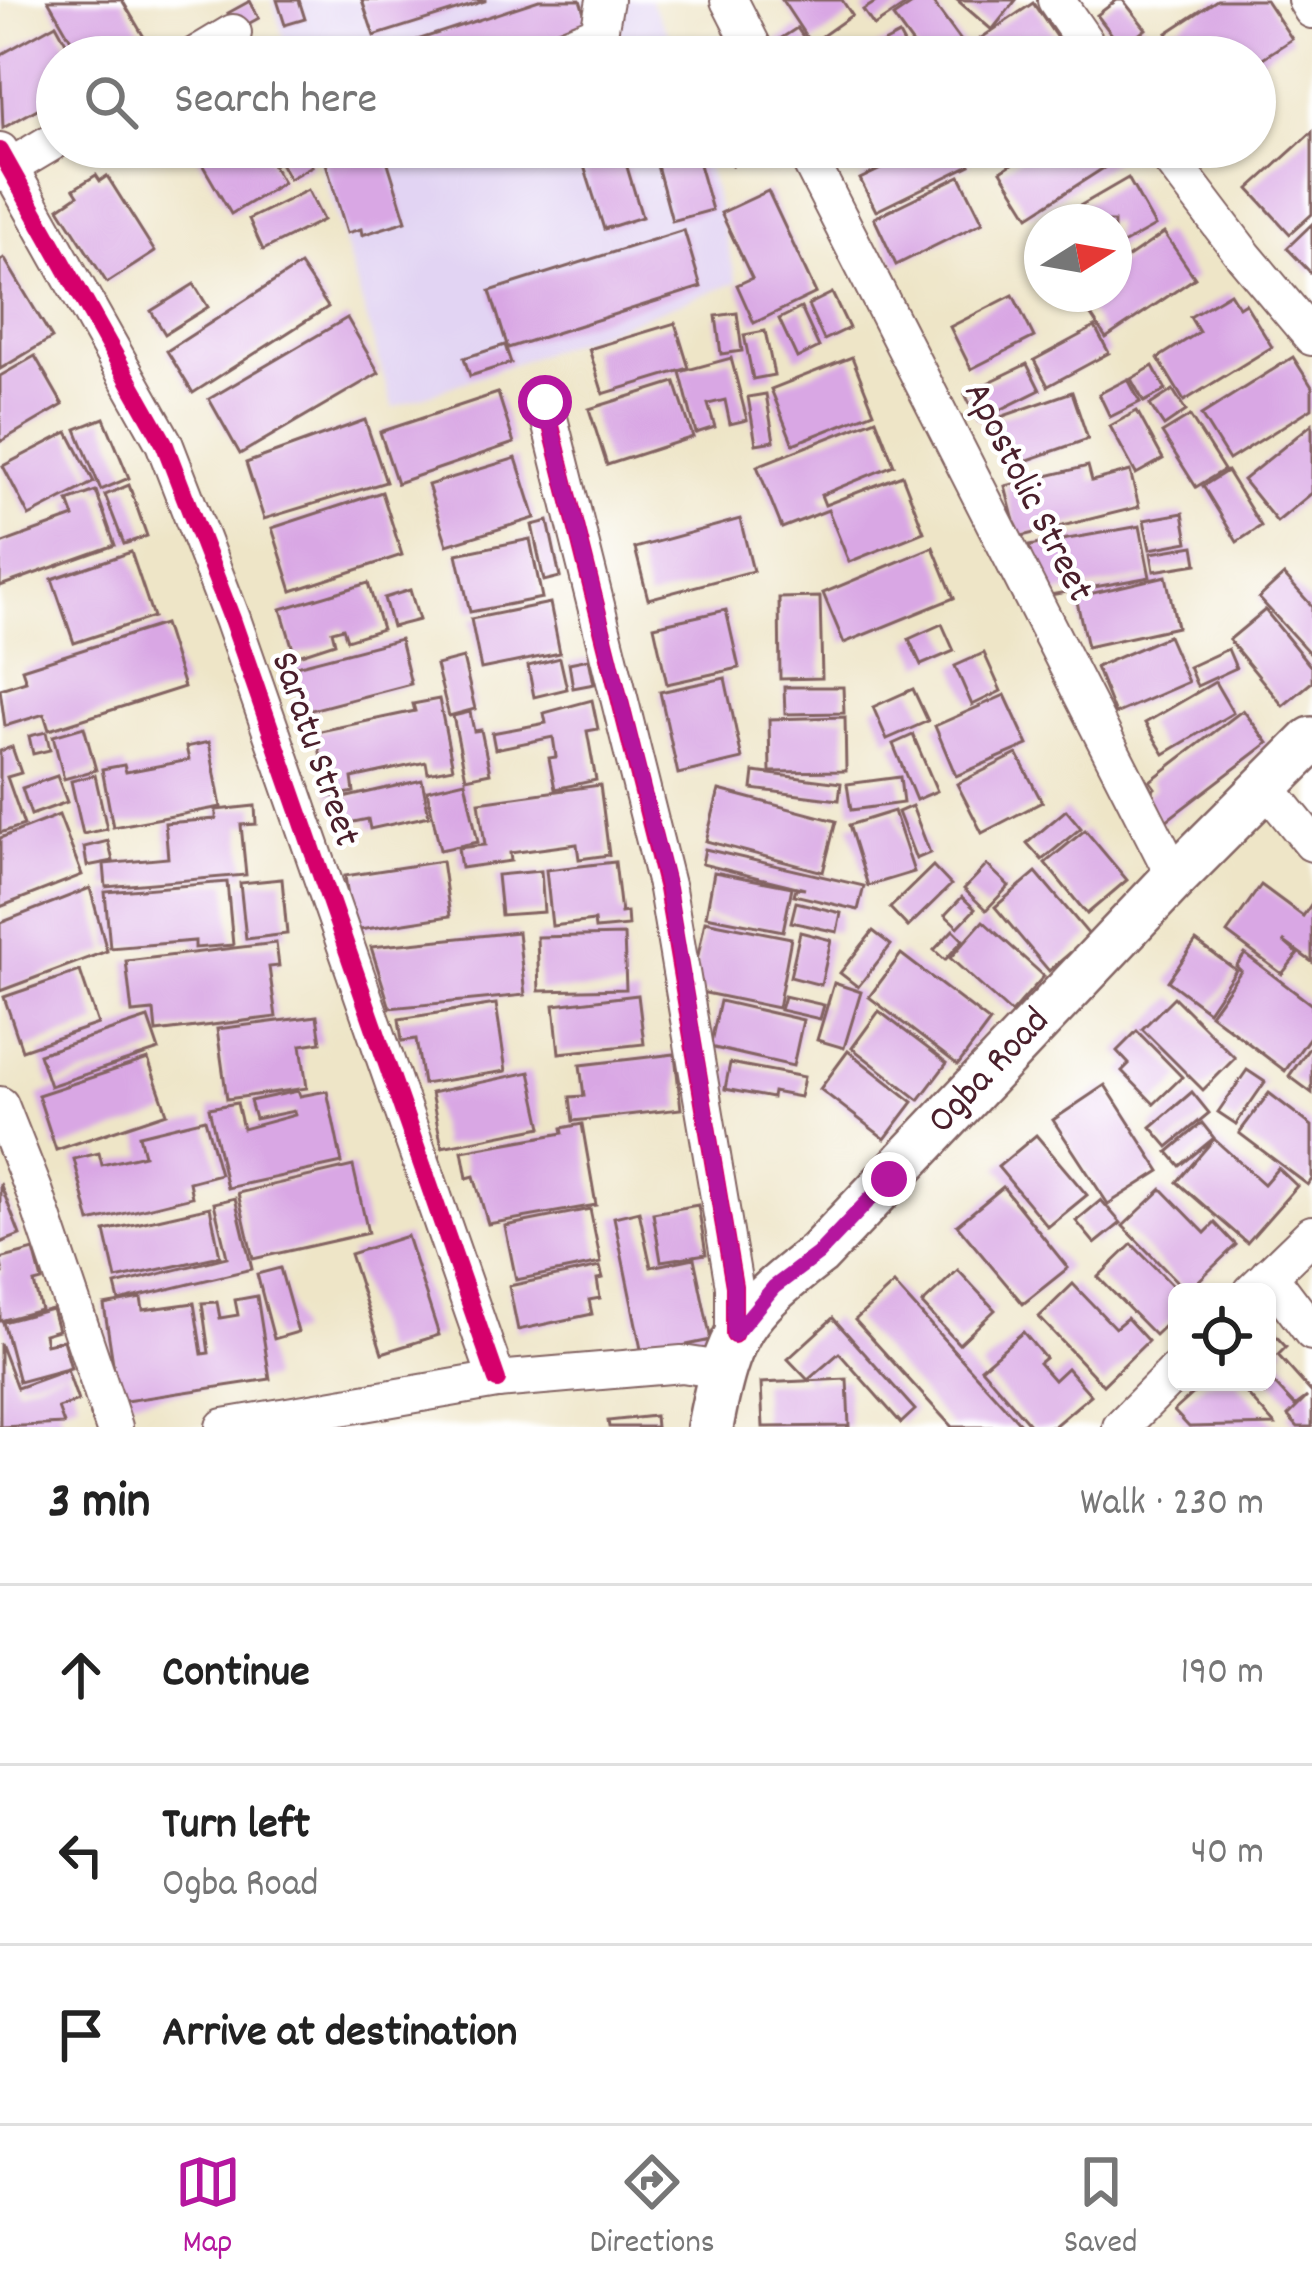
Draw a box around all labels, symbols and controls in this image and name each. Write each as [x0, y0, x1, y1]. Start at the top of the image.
search box [36, 36, 1276, 168]
icon: search [78, 69, 144, 135]
text: Search here [174, 70, 377, 134]
north arrow [1024, 204, 1132, 312]
street label: Apostolic Street [947, 373, 1105, 613]
route start [518, 375, 572, 429]
street label: Saratu Street [254, 645, 372, 855]
street label: Ogba Road [916, 996, 1064, 1148]
route end [862, 1152, 916, 1206]
map controls [1168, 1283, 1276, 1391]
button: locate [1168, 1283, 1276, 1391]
text: 3 min [48, 1469, 150, 1541]
text: Walk · 230 m [1080, 1478, 1264, 1533]
icon: ahead [48, 1642, 114, 1708]
text: Continue [162, 1643, 310, 1707]
text: 190 m [1181, 1647, 1264, 1702]
text: Turn left [162, 1795, 310, 1859]
icon: left [48, 1822, 114, 1888]
text: 40 m [1191, 1827, 1264, 1882]
text: Ogba Road [162, 1859, 319, 1914]
icon: arrive [48, 2002, 114, 2068]
text: Arrive at destination [162, 2003, 517, 2067]
tab: Map [175, 2149, 241, 2268]
tab: Directions [590, 2149, 715, 2268]
tab: Saved [1064, 2149, 1137, 2268]

